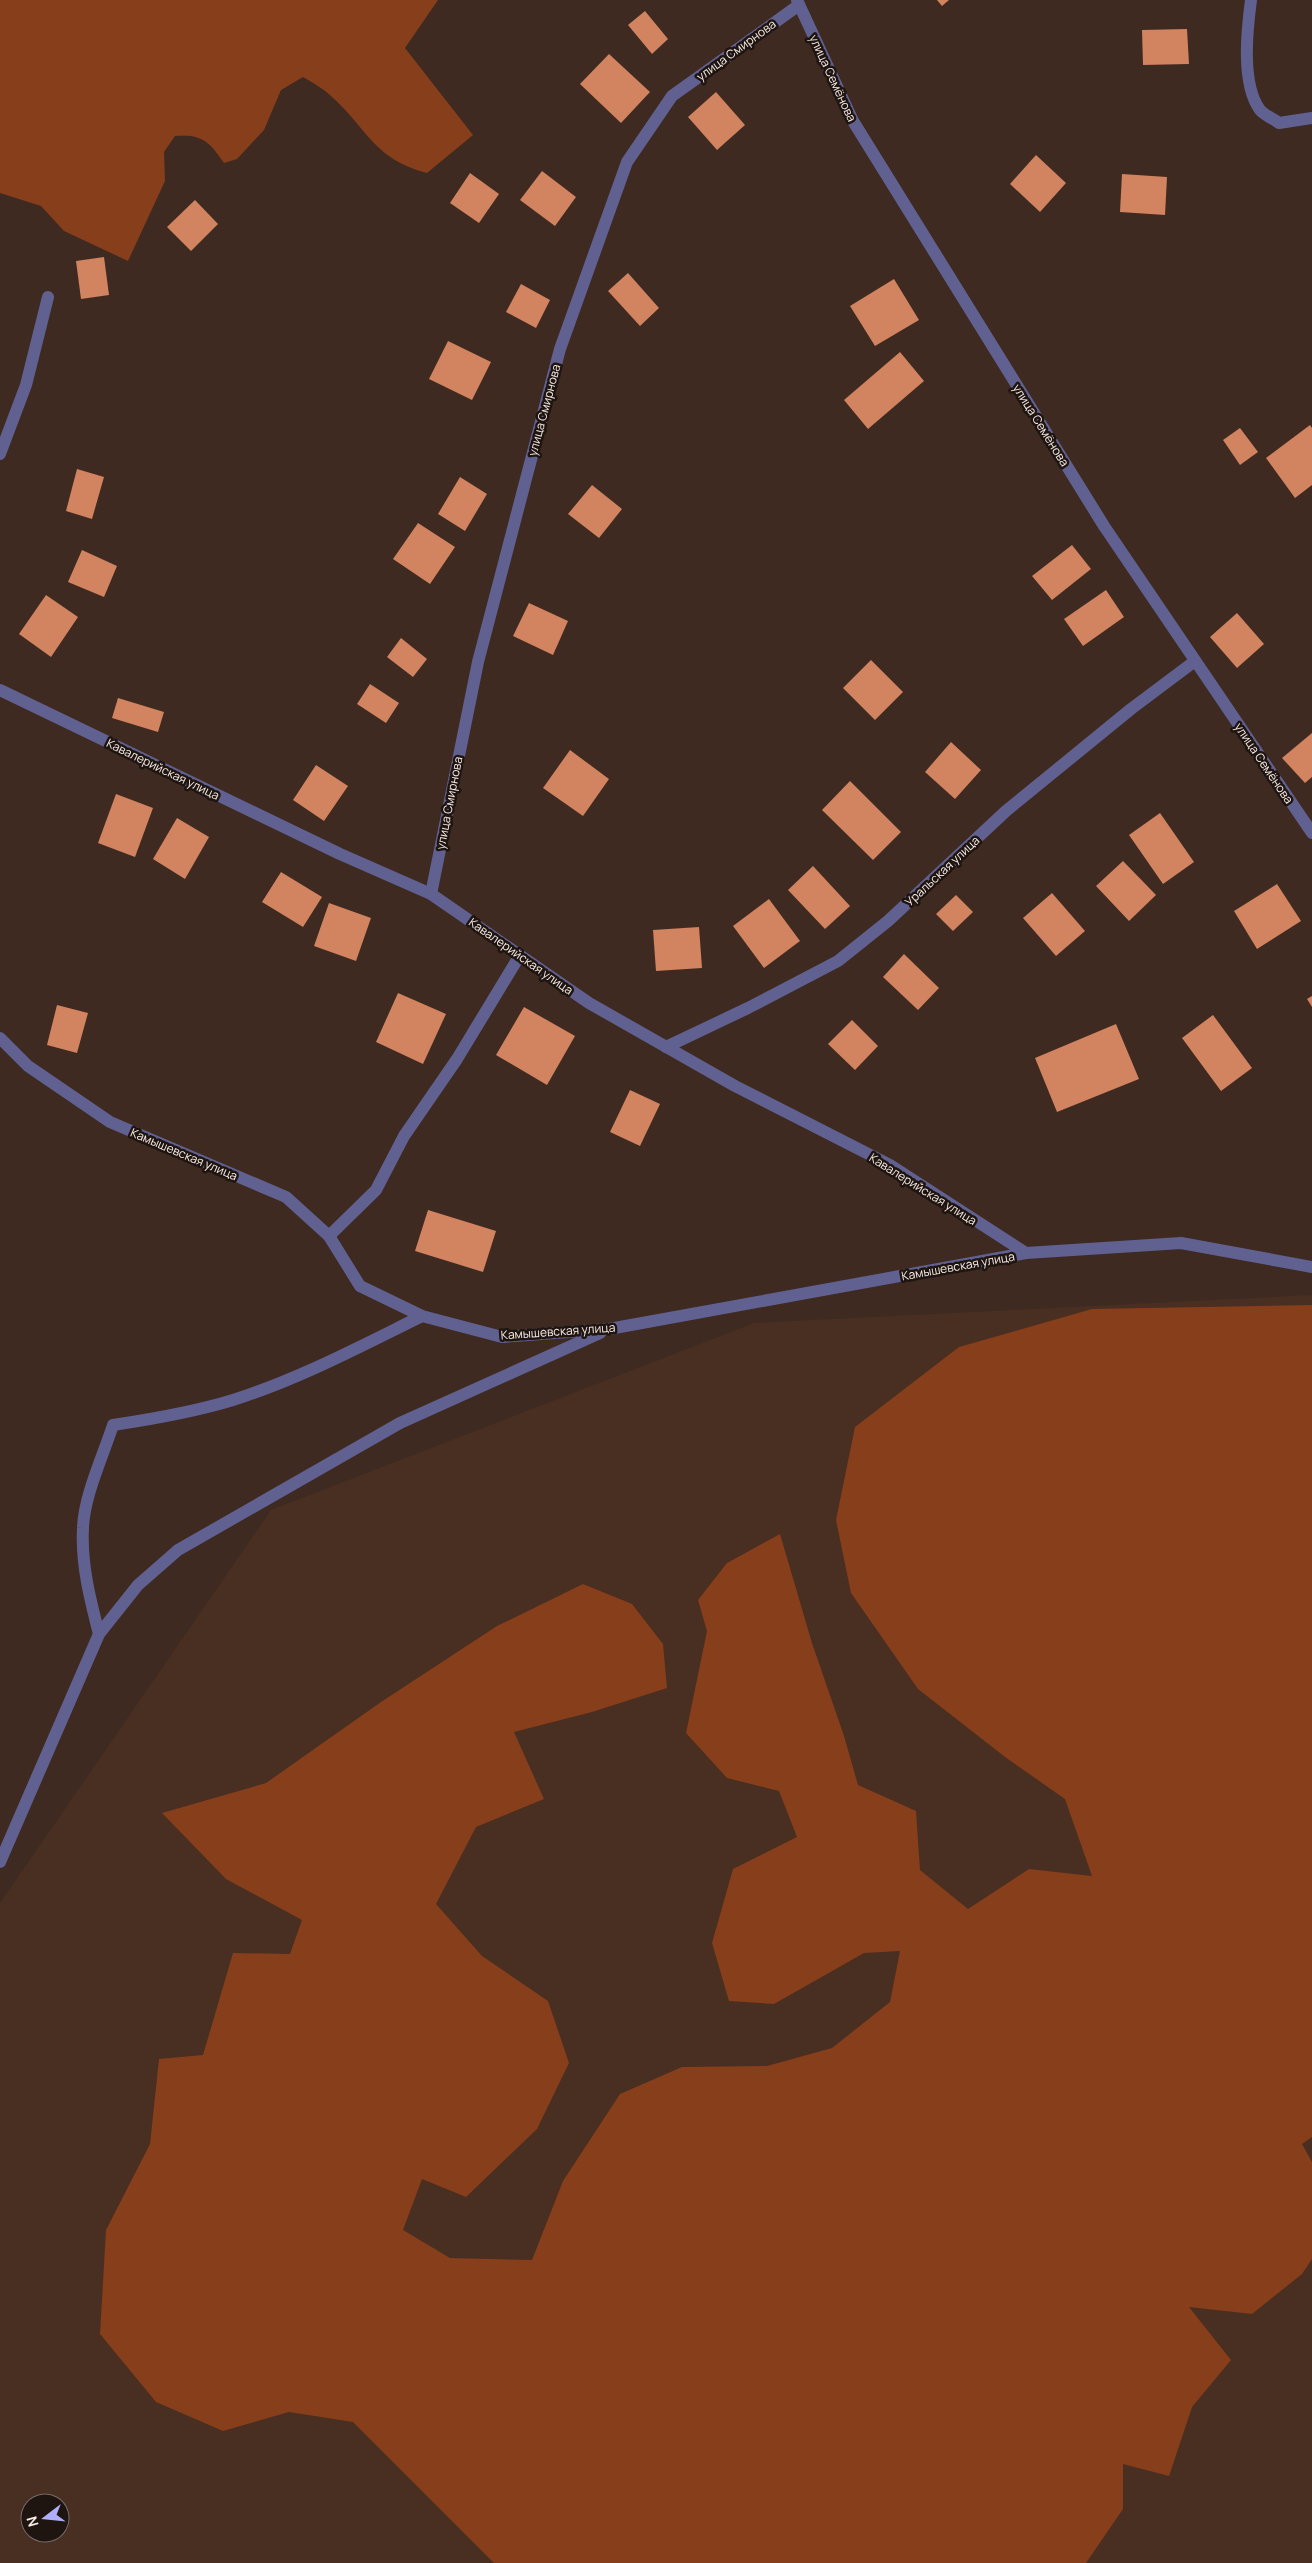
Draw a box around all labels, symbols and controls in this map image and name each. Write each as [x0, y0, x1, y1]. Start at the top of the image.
street label: улица Смирнова [693, 15, 779, 85]
street label: улица Семёнова [805, 32, 861, 124]
street label: улица Смирнова [524, 362, 564, 458]
street label: улица Семёнова [1009, 380, 1073, 470]
street label: улица Семёнова [1231, 719, 1297, 807]
street label: Кавалерийская улица [104, 734, 222, 804]
street label: улица Смирнова [432, 755, 466, 851]
street label: Уральская улица [901, 832, 983, 910]
street label: Кавалерийская улица [465, 914, 577, 998]
street label: Камышевская улица [128, 1124, 240, 1184]
street label: Кавалерийская улица [866, 1149, 980, 1229]
street label: Камышевская улица [900, 1248, 1016, 1284]
street label: Камышевская улица [500, 1319, 616, 1343]
north arrow [20, 2493, 70, 2543]
text: N [22, 2514, 43, 2529]

